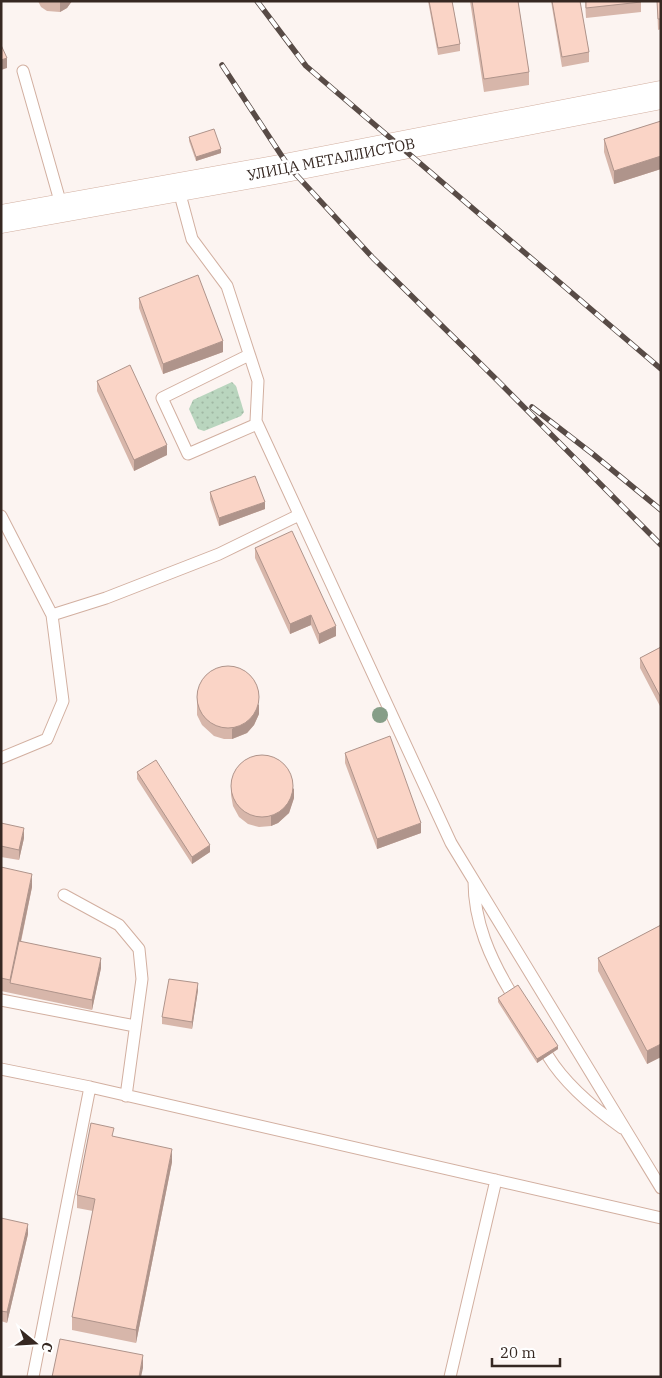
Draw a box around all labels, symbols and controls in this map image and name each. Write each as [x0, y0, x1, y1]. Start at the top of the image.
street label: УЛИЦА МЕТАЛЛИСТОВ [245, 133, 417, 185]
north arrow [10, 1318, 60, 1368]
scale bar [492, 1336, 560, 1368]
text: С [37, 1340, 57, 1354]
text: 20 m [500, 1343, 536, 1362]

